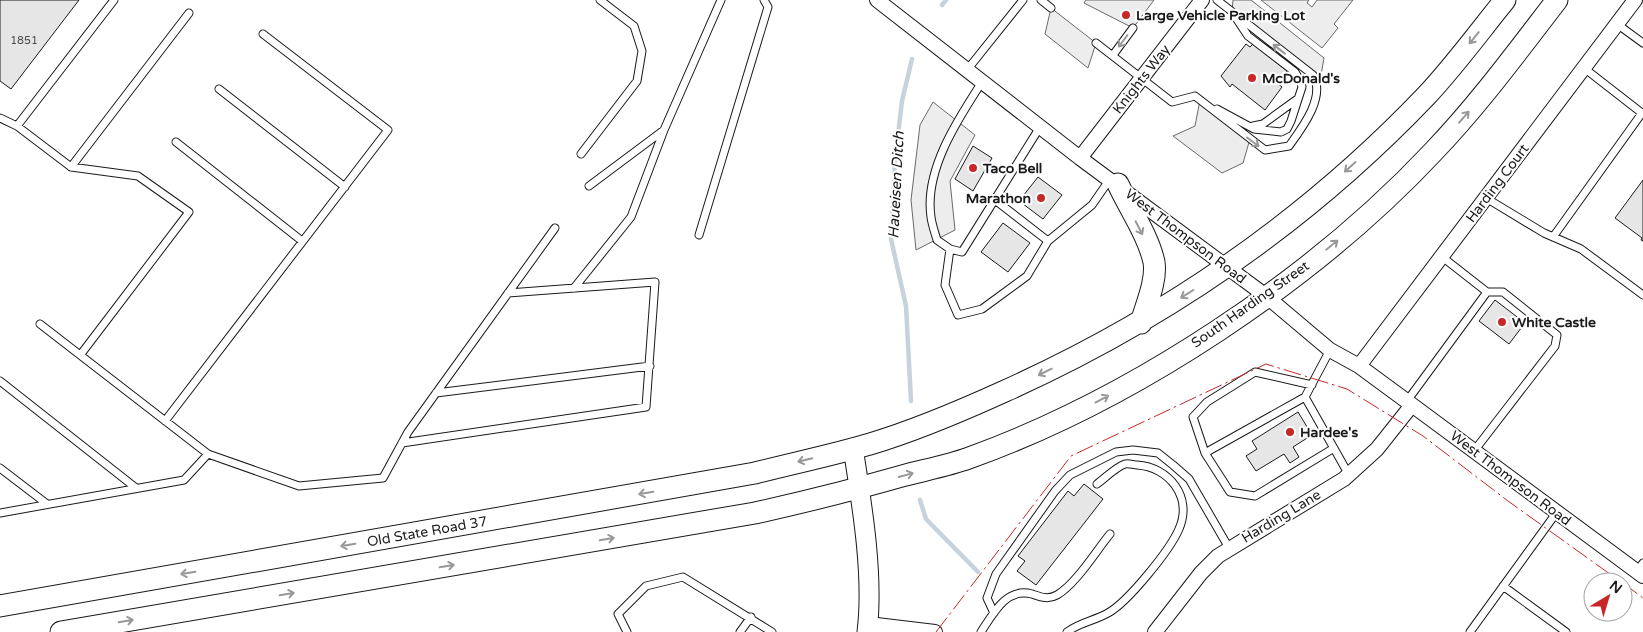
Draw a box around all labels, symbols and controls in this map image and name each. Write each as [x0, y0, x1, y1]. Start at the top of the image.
place label: Large Vehicle Parking Lot [1136, 7, 1306, 24]
marker: Large Vehicle Parking Lot [1120, 9, 1132, 21]
one-way arrow [1469, 31, 1480, 44]
house number: 1851 [10, 34, 38, 47]
one-way arrow [1118, 34, 1128, 48]
street label: Knights Way [1109, 41, 1174, 117]
one-way arrow [1273, 43, 1286, 54]
place label: McDonald's [1262, 70, 1340, 87]
marker: McDonald's [1246, 72, 1258, 84]
one-way arrow [1458, 111, 1470, 124]
water label: Haueisen Ditch [884, 130, 908, 239]
one-way arrow [1246, 136, 1259, 147]
street label: Harding Court [1462, 140, 1533, 226]
place label: Taco Bell [982, 160, 1042, 177]
marker: Taco Bell [967, 162, 979, 174]
one-way arrow [1344, 162, 1357, 173]
street label: West Thompson Road [1122, 185, 1249, 287]
place label: Marathon [966, 190, 1031, 207]
marker: Marathon [1035, 192, 1047, 204]
one-way arrow [1134, 220, 1144, 235]
one-way arrow [1325, 239, 1338, 250]
street label: South Harding Street [1188, 257, 1313, 352]
one-way arrow [1180, 290, 1194, 300]
place label: White Castle [1512, 314, 1596, 331]
marker: White Castle [1496, 316, 1508, 328]
one-way arrow [1037, 368, 1052, 378]
one-way arrow [1094, 394, 1109, 404]
place label: Hardee's [1300, 424, 1358, 441]
marker: Hardee's [1284, 426, 1296, 438]
street label: West Thompson Road [1447, 427, 1574, 529]
one-way arrow [798, 456, 814, 465]
one-way arrow [898, 470, 914, 479]
street label: Harding Lane [1239, 486, 1324, 547]
one-way arrow [639, 488, 655, 498]
street label: Old State Road 37 [366, 513, 489, 550]
one-way arrow [599, 534, 615, 544]
one-way arrow [341, 540, 357, 550]
one-way arrow [438, 561, 454, 571]
one-way arrow [181, 568, 197, 578]
north arrow [1583, 572, 1633, 622]
text: N [1606, 577, 1625, 597]
one-way arrow [278, 588, 294, 598]
one-way arrow [118, 615, 134, 625]

